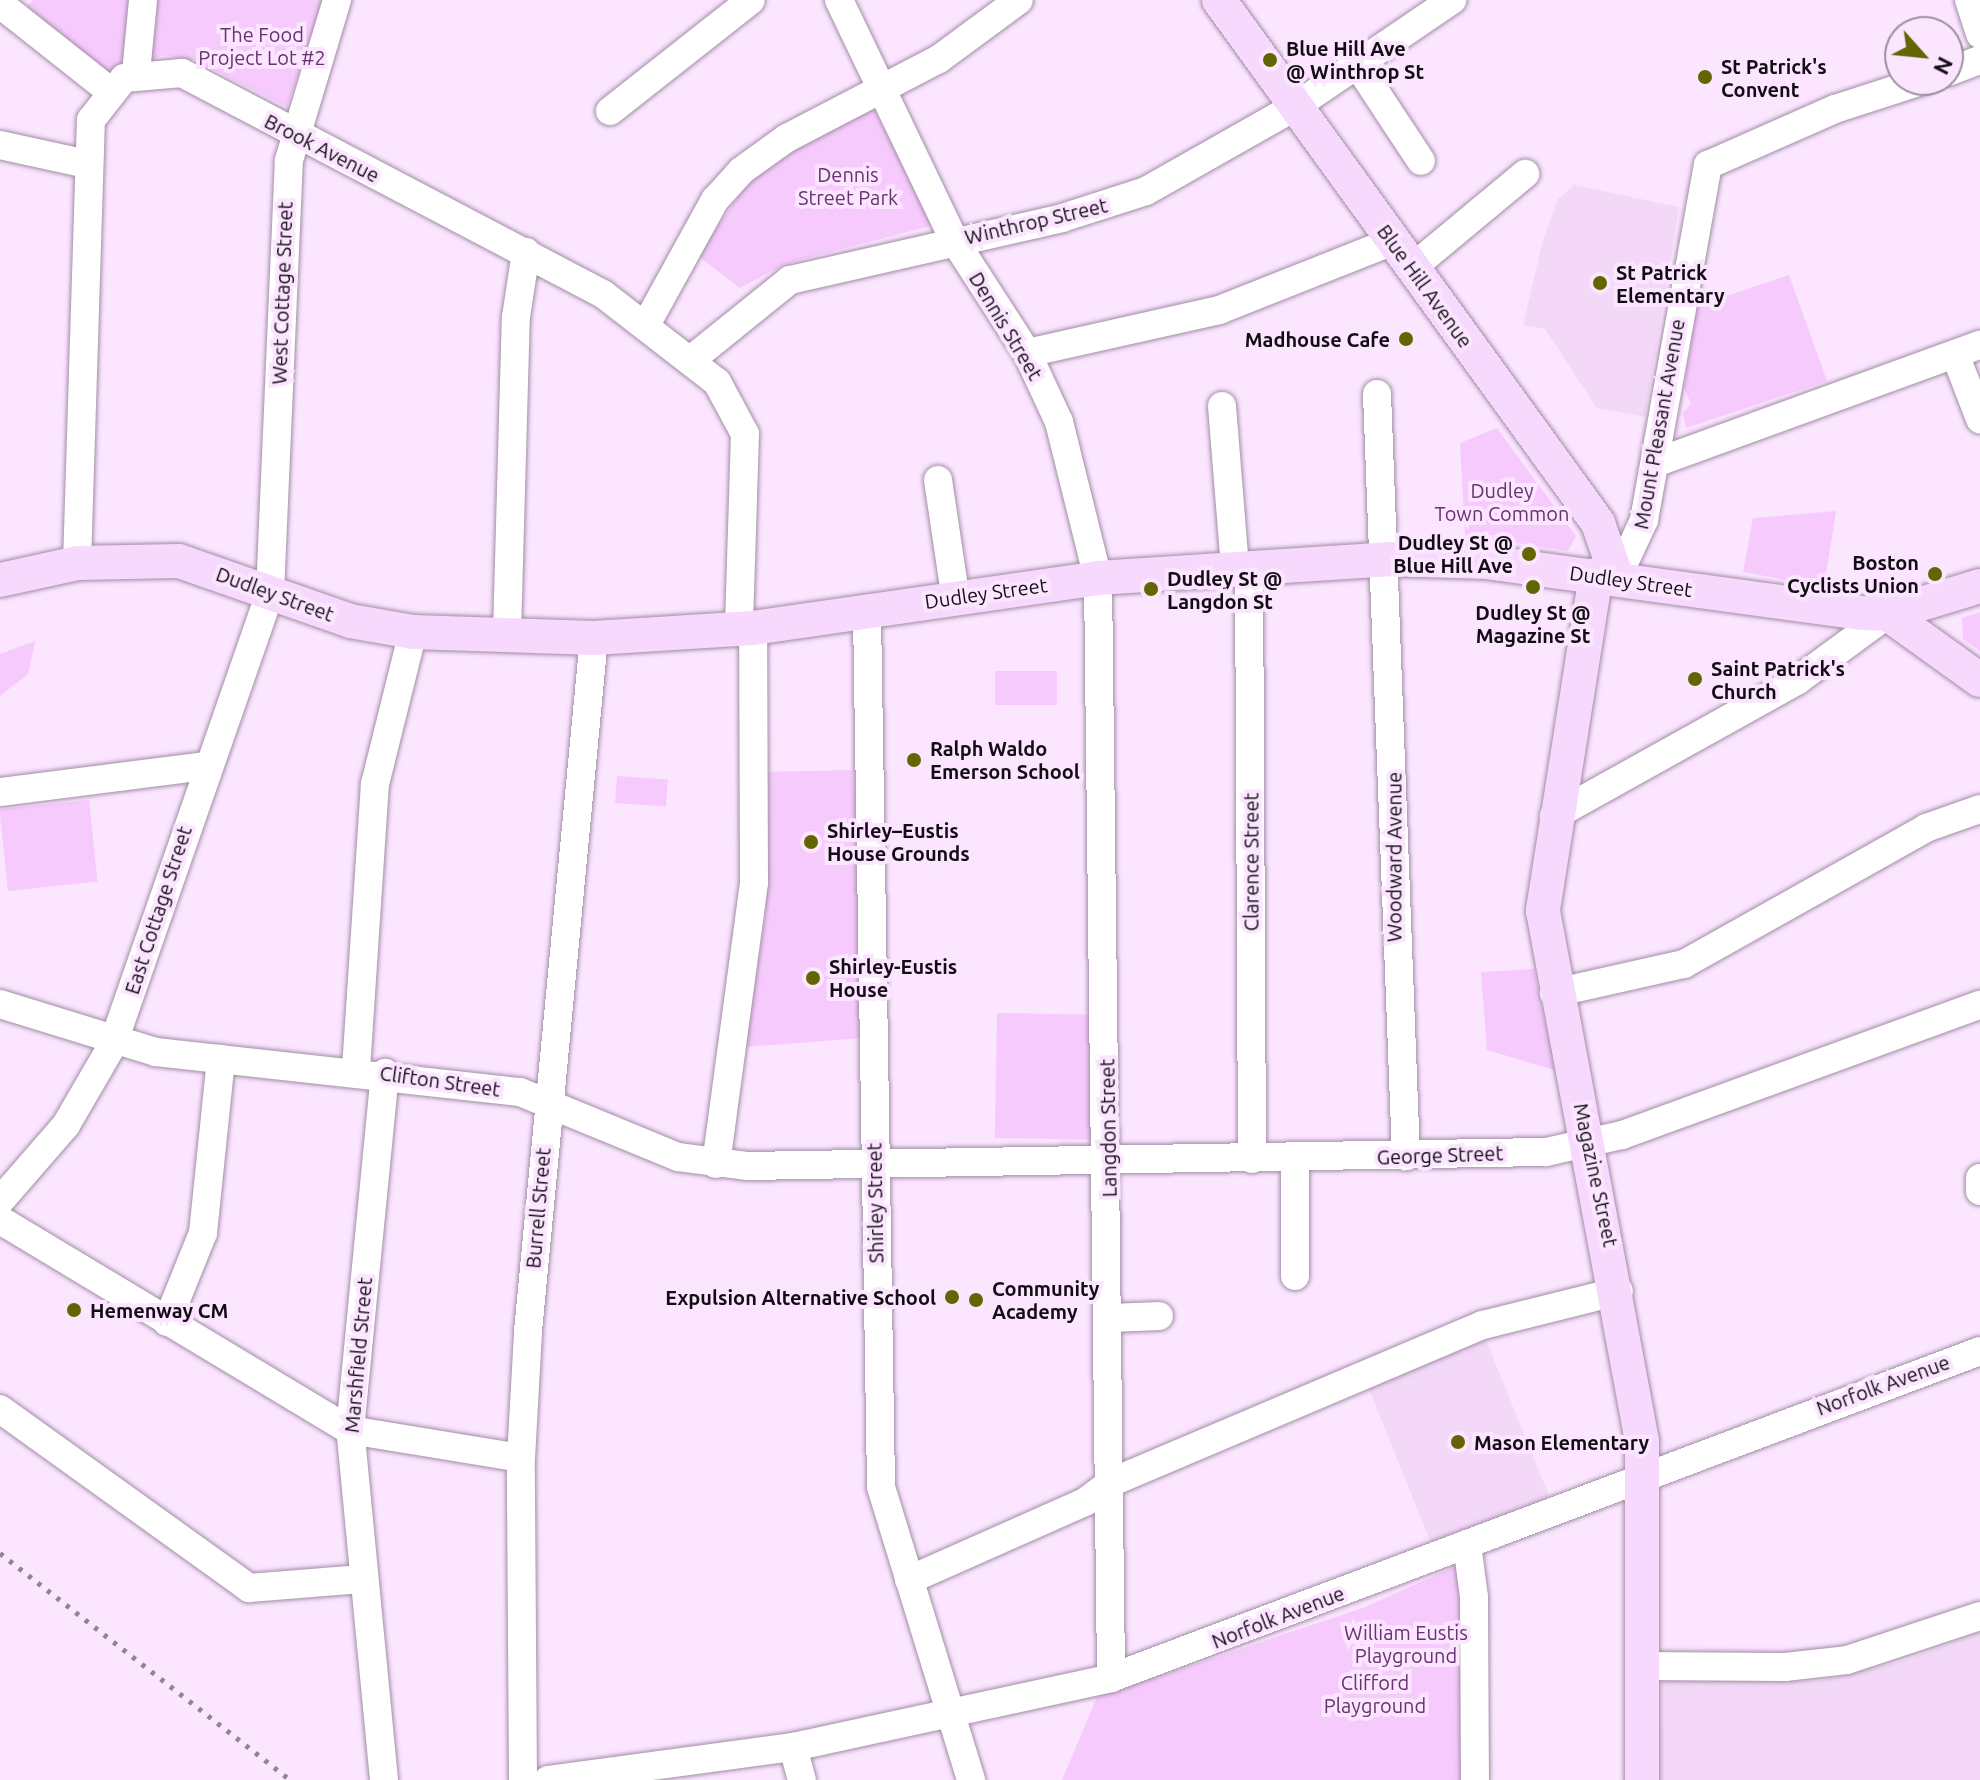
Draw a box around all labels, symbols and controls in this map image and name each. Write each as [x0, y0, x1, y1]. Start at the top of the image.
north arrow [1884, 16, 1964, 96]
park label: The Food Project Lot #2 [198, 22, 326, 69]
place label: Blue Hill Ave @ Winthrop St [1286, 36, 1424, 83]
marker: Blue Hill Ave @ Winthrop St [1261, 51, 1279, 69]
text: N [1929, 53, 1959, 79]
place label: St Patrick's Convent [1721, 54, 1827, 101]
marker: St Patrick's Convent [1696, 68, 1714, 86]
street label: Brook Avenue [261, 109, 383, 187]
park label: Dennis Street Park [798, 163, 898, 210]
street label: Winthrop Street [962, 193, 1110, 249]
street label: West Cottage Street [267, 201, 297, 385]
street label: Blue Hill Avenue [1372, 220, 1478, 352]
place label: St Patrick Elementary [1616, 260, 1725, 307]
street label: Dennis Street [964, 268, 1048, 384]
marker: St Patrick Elementary [1591, 274, 1609, 292]
street label: Mount Pleasant Avenue [1629, 317, 1689, 531]
place label: Madhouse Cafe [1245, 327, 1390, 351]
marker: Madhouse Cafe [1397, 330, 1415, 348]
park label: Dudley Town Common [1435, 478, 1569, 525]
place label: Dudley St @ Blue Hill Ave [1393, 530, 1513, 577]
marker: Dudley St @ Blue Hill Ave [1520, 545, 1538, 563]
place label: Boston Cyclists Union [1787, 550, 1919, 597]
street label: Dudley Street [1568, 561, 1694, 601]
street label: Dudley Street [213, 562, 337, 626]
marker: Boston Cyclists Union [1926, 565, 1944, 583]
place label: Dudley St @ Langdon St [1167, 566, 1282, 613]
street label: Dudley Street [923, 573, 1049, 613]
marker: Dudley St @ Magazine St [1524, 578, 1542, 596]
marker: Dudley St @ Langdon St [1142, 580, 1160, 598]
place label: Dudley St @ Magazine St [1475, 600, 1591, 647]
place label: Saint Patrick's Church [1711, 656, 1845, 703]
marker: Saint Patrick's Church [1686, 670, 1704, 688]
place label: Ralph Waldo Emerson School [930, 736, 1080, 783]
marker: Ralph Waldo Emerson School [905, 751, 923, 769]
street label: Woodward Avenue [1382, 772, 1406, 942]
street label: Clarence Street [1239, 793, 1263, 931]
place label: Shirley–Eustis House Grounds [827, 818, 970, 865]
street label: East Cottage Street [119, 823, 197, 997]
marker: Shirley–Eustis House Grounds [802, 833, 820, 851]
place label: Shirley-Eustis House [829, 954, 957, 1001]
marker: Shirley-Eustis House [804, 969, 822, 987]
street label: Langdon Street [1095, 1058, 1121, 1198]
street label: Clifton Street [378, 1061, 502, 1101]
street label: Magazine Street [1569, 1101, 1623, 1249]
street label: George Street [1376, 1141, 1504, 1169]
street label: Shirley Street [862, 1142, 888, 1264]
street label: Burrell Street [521, 1147, 555, 1269]
street label: Marshfield Street [339, 1276, 377, 1434]
place label: Community Academy [992, 1276, 1099, 1323]
place label: Expulsion Alternative School [665, 1285, 936, 1309]
marker: Expulsion Alternative School [943, 1288, 961, 1306]
marker: Community Academy [967, 1291, 985, 1309]
place label: Hemenway CM [90, 1298, 228, 1322]
marker: Hemenway CM [65, 1301, 83, 1319]
street label: Norfolk Avenue [1813, 1350, 1953, 1420]
place label: Mason Elementary [1474, 1430, 1649, 1454]
marker: Mason Elementary [1449, 1433, 1467, 1451]
street label: Norfolk Avenue [1208, 1581, 1348, 1653]
park label: William Eustis Playground [1344, 1621, 1468, 1668]
park label: Clifford Playground [1324, 1671, 1426, 1718]

